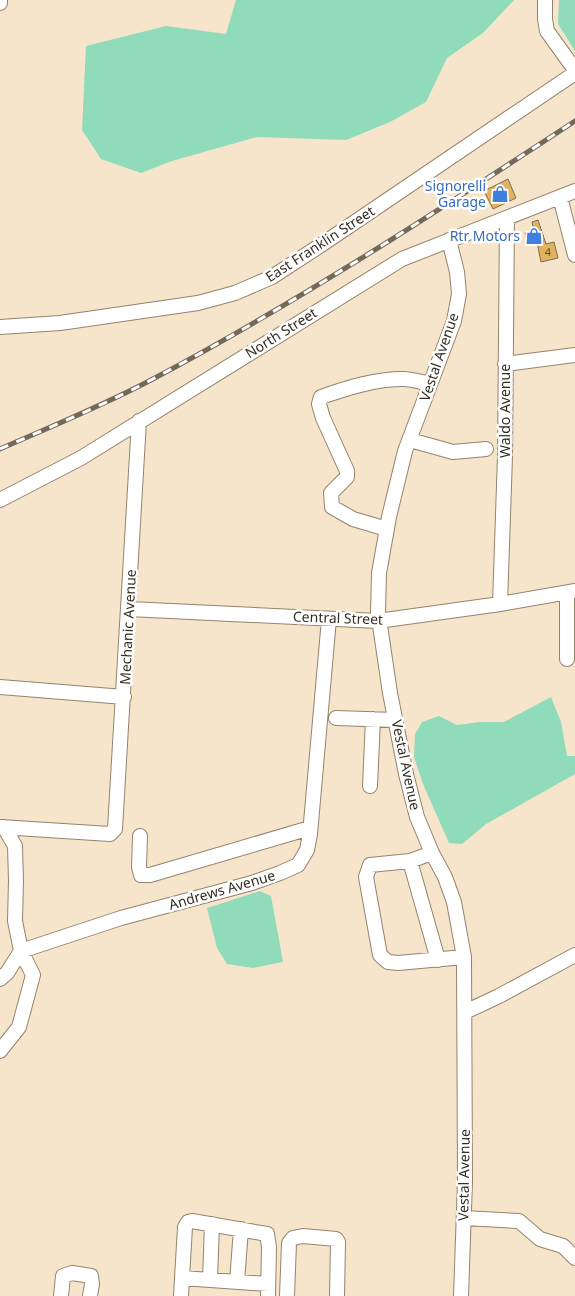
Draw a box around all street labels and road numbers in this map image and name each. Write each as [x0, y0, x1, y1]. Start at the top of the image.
street label: East Franklin Street [262, 201, 378, 286]
street label: North Street [241, 303, 320, 362]
street label: Vestal Avenue [415, 310, 463, 403]
street label: Waldo Avenue [495, 364, 514, 458]
street label: Mechanic Avenue [115, 569, 140, 685]
street label: Central Street [293, 606, 383, 629]
street label: Vestal Avenue [388, 718, 425, 812]
street label: Andrews Avenue [166, 865, 277, 914]
street label: Vestal Avenue [453, 1129, 474, 1221]

